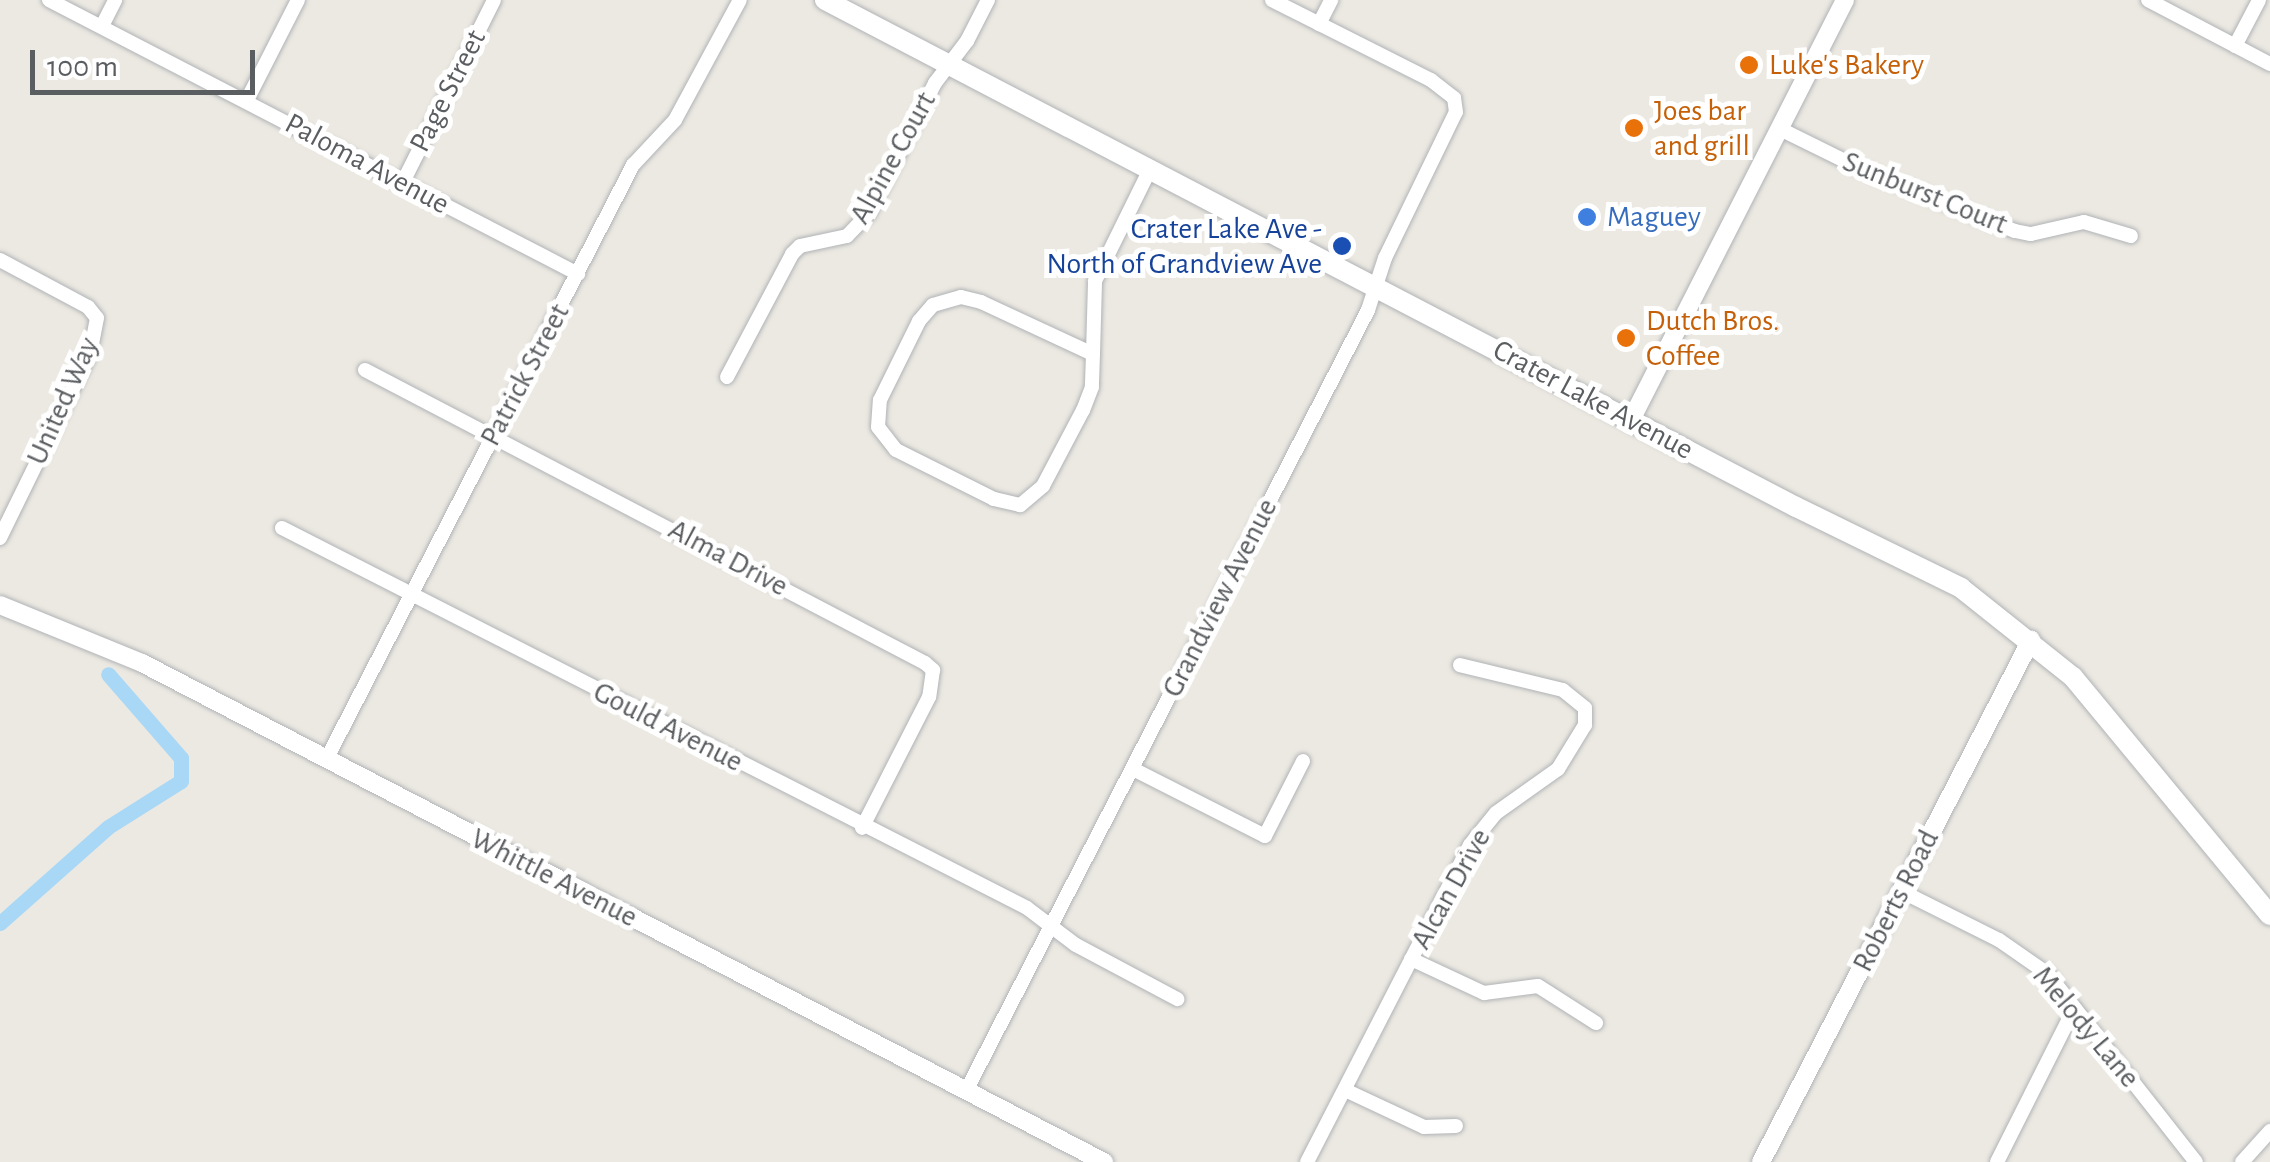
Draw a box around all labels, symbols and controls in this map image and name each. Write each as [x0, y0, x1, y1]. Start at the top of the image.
street label: Page Street [402, 24, 494, 158]
scale bar [35, 30, 260, 92]
place label: Luke's Bakery [1769, 47, 1924, 83]
text: 100 m [47, 52, 118, 82]
marker: Luke's Bakery [1738, 54, 1760, 76]
street label: Alpine Court [842, 86, 944, 230]
place label: Joes bar and grill [1654, 93, 1750, 164]
street label: Paloma Avenue [279, 106, 455, 222]
marker: Joes bar and grill [1623, 117, 1645, 139]
street label: Sunburst Court [1837, 144, 2013, 242]
place label: Maguey [1607, 199, 1701, 235]
marker: Maguey [1576, 206, 1598, 228]
place label: Crater Lake Ave - North of Grandview Ave [1047, 211, 1322, 282]
marker: Crater Lake Ave - North of Grandview Ave [1331, 235, 1353, 257]
street label: Patrick Street [472, 298, 578, 452]
place label: Dutch Bros. Coffee [1646, 303, 1780, 374]
marker: Dutch Bros. Coffee [1615, 327, 1637, 349]
street label: United Way [19, 332, 107, 470]
street label: Crater Lake Avenue [1487, 332, 1699, 468]
street label: Grandview Avenue [1155, 493, 1285, 703]
street label: Alma Drive [662, 512, 794, 604]
street label: Gould Avenue [587, 674, 749, 780]
street label: Whittle Avenue [465, 821, 643, 935]
street label: Alcan Drive [1403, 822, 1499, 956]
street label: Roberts Road [1845, 824, 1947, 978]
street label: Melody Lane [2025, 959, 2147, 1095]

